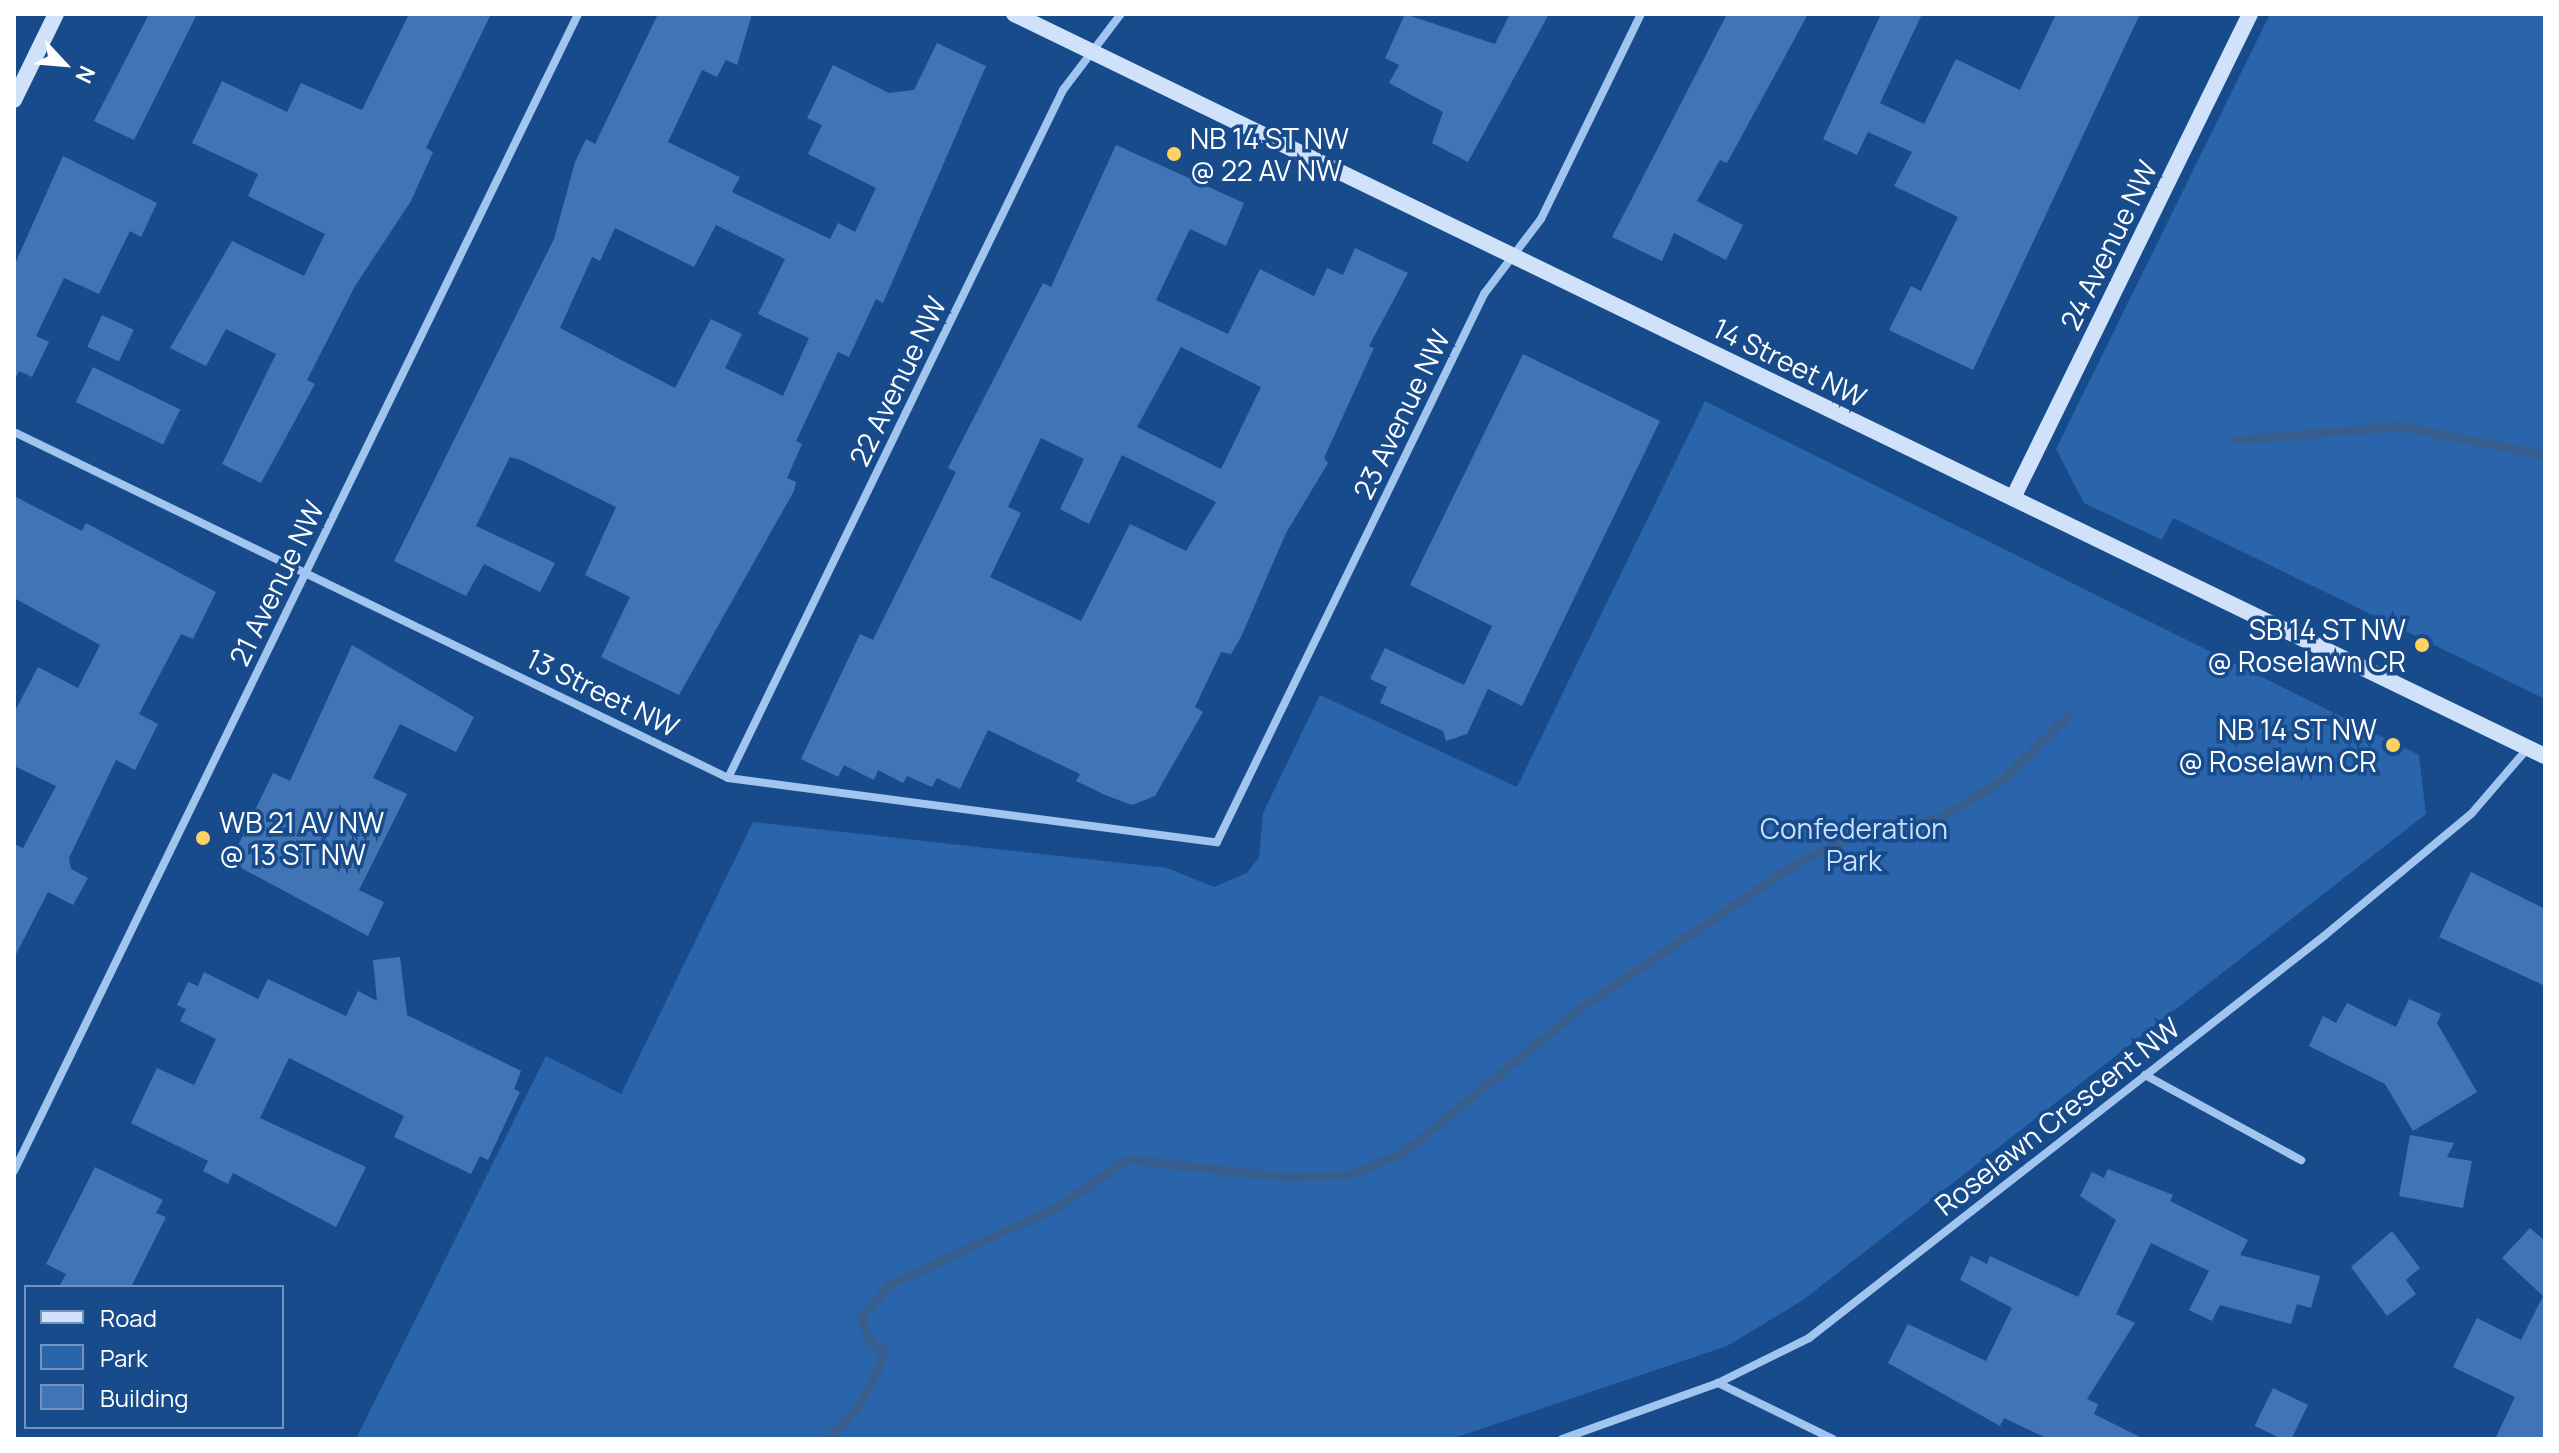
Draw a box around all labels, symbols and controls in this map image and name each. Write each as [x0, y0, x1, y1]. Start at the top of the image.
north arrow [24, 24, 104, 104]
text: N [69, 61, 103, 88]
place label: NB 14 ST NW @ 22 AV NW [1190, 121, 1350, 187]
marker: NB 14 ST NW @ 22 AV NW [1165, 145, 1183, 163]
street label: 24 Avenue NW [2052, 155, 2164, 335]
street label: 22 Avenue NW [841, 291, 953, 471]
street label: 14 Street NW [1708, 310, 1872, 414]
street label: 23 Avenue NW [1346, 324, 1456, 504]
street label: 21 Avenue NW [222, 495, 330, 671]
place label: SB 14 ST NW @ Roselawn CR [2207, 612, 2406, 678]
marker: SB 14 ST NW @ Roselawn CR [2413, 636, 2431, 654]
street label: 13 Street NW [521, 641, 685, 743]
place label: NB 14 ST NW @ Roselawn CR [2178, 712, 2377, 778]
marker: NB 14 ST NW @ Roselawn CR [2384, 736, 2402, 754]
place label: WB 21 AV NW @ 13 ST NW [219, 805, 384, 871]
park label: Confederation Park [1760, 811, 1948, 877]
marker: WB 21 AV NW @ 13 ST NW [194, 829, 212, 847]
street label: Roselawn Crescent NW [1928, 1010, 2186, 1222]
legend [24, 1285, 284, 1429]
text: Road [100, 1301, 157, 1334]
text: Park [100, 1341, 148, 1374]
text: Building [100, 1381, 188, 1414]

